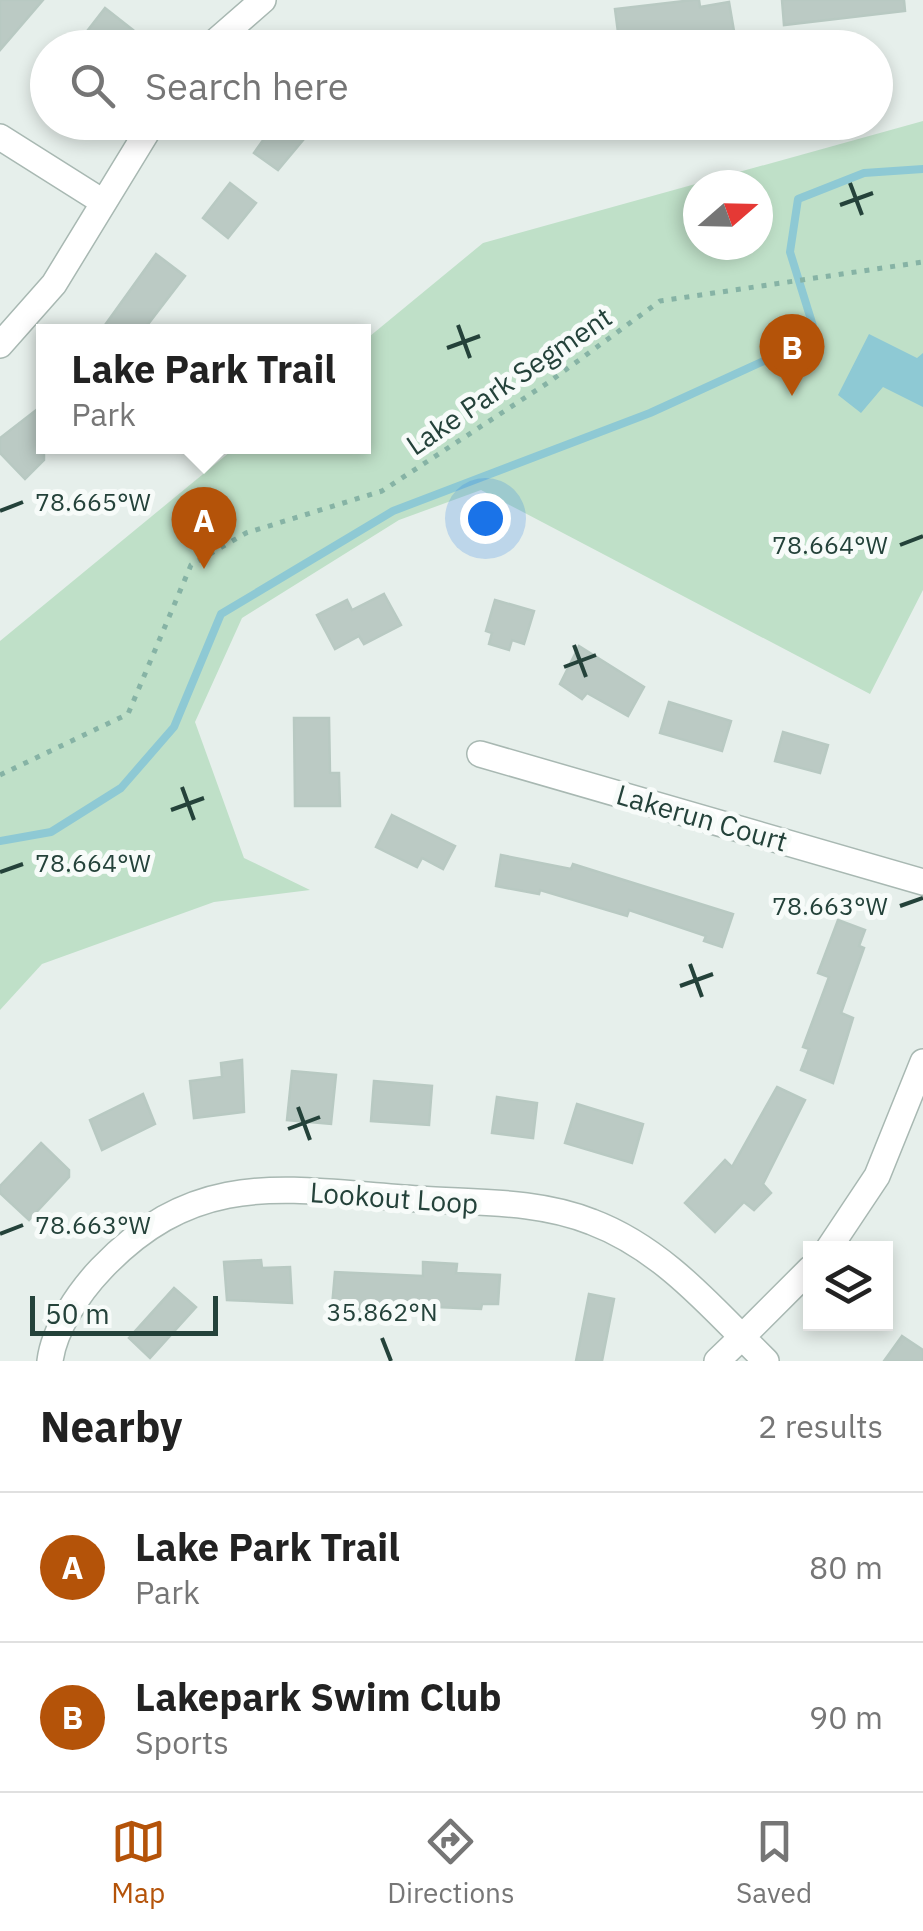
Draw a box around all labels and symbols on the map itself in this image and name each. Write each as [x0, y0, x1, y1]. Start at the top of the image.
north arrow [683, 170, 773, 260]
street label: Lake Park Segment [399, 298, 619, 463]
pin: B [760, 314, 824, 396]
text: 78.665°W [35, 485, 151, 518]
pin: A [172, 486, 236, 569]
your location [460, 493, 511, 544]
text: 78.664°W [772, 528, 888, 561]
street label: Lakerun Court [612, 775, 792, 860]
text: 78.664°W [35, 846, 151, 879]
text: 78.663°W [772, 889, 888, 922]
street label: Lookout Loop [309, 1173, 480, 1222]
text: 78.663°W [35, 1208, 151, 1241]
scale bar [30, 1291, 218, 1336]
text: 35.862°N [326, 1295, 438, 1328]

